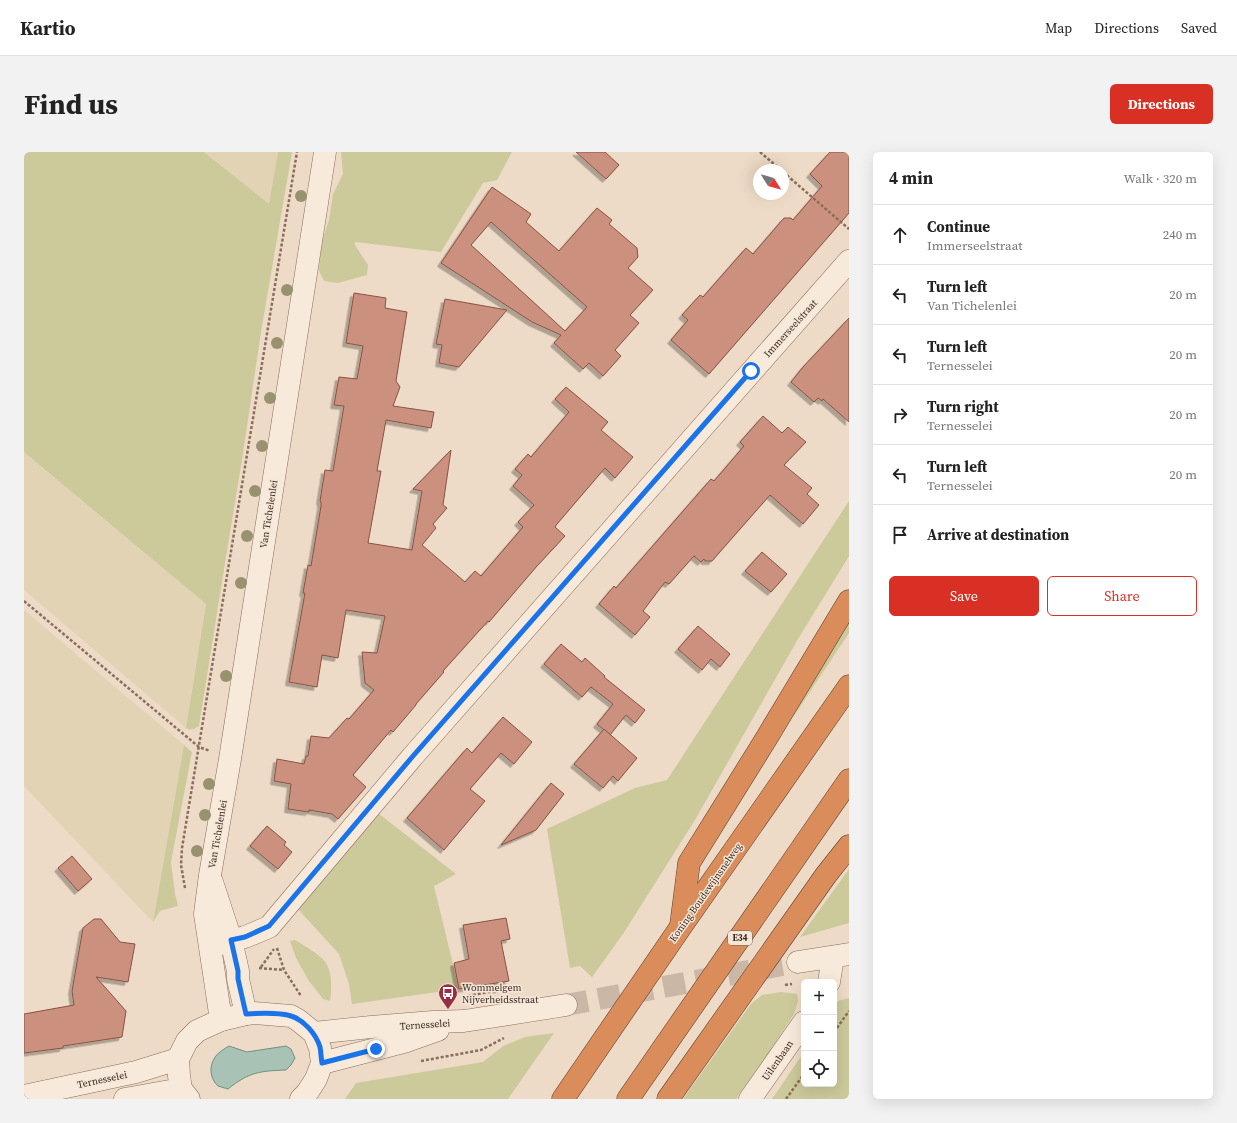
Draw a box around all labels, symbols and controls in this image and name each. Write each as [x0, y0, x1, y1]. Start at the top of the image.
text: Kartio [20, 15, 76, 41]
text: Map [1045, 18, 1072, 38]
text: Directions [1094, 18, 1159, 38]
text: Saved [1181, 18, 1217, 38]
button: Directions [1110, 84, 1213, 124]
text: Find us [24, 85, 118, 123]
north arrow [753, 164, 789, 200]
text: 4 min [889, 166, 933, 190]
text: Walk · 320 m [1124, 170, 1197, 187]
text: Continue [927, 216, 990, 237]
icon: ahead [889, 224, 911, 246]
text: 240 m [1163, 226, 1197, 243]
text: Immerseelstraat [927, 237, 1023, 254]
text: Turn left [927, 276, 987, 297]
icon: left [889, 284, 911, 306]
text: 20 m [1169, 286, 1197, 303]
street label: Immerseelstraat [761, 296, 820, 360]
text: Van Tichelenlei [927, 297, 1017, 314]
text: Turn left [927, 336, 987, 357]
icon: left [889, 344, 911, 366]
text: 20 m [1169, 346, 1197, 363]
text: Ternesselei [927, 357, 993, 374]
route start [742, 362, 760, 380]
text: Turn right [927, 396, 999, 417]
icon: right [889, 404, 911, 426]
text: 20 m [1169, 406, 1197, 423]
text: Ternesselei [927, 417, 993, 434]
text: Turn left [927, 456, 987, 477]
icon: left [889, 464, 911, 486]
text: 20 m [1169, 466, 1197, 483]
text: Ternesselei [927, 477, 993, 494]
street label: Van Tichelenlei [257, 479, 280, 549]
icon: arrive [889, 524, 911, 546]
text: Arrive at destination [927, 524, 1069, 545]
button: Save [889, 576, 1039, 616]
button: Share [1047, 576, 1197, 616]
street label: Van Tichelenlei [205, 799, 230, 869]
street label: Koning Boudewijnsnelweg [666, 840, 745, 944]
road number: E34 [728, 931, 752, 945]
map controls [801, 979, 837, 1087]
button: + [801, 979, 837, 1015]
place label: Wommelgem Nijverheidsstraat [462, 981, 539, 1006]
bus stop icon: Wommelgem Nijverheidsstraat [437, 982, 459, 1010]
button: − [801, 1015, 837, 1051]
street label: Ternesselei [399, 1016, 451, 1033]
street label: Uilenbaan [759, 1038, 796, 1083]
route end [367, 1040, 385, 1058]
button: locate [801, 1051, 837, 1087]
street label: Ternesselei [76, 1068, 128, 1091]

